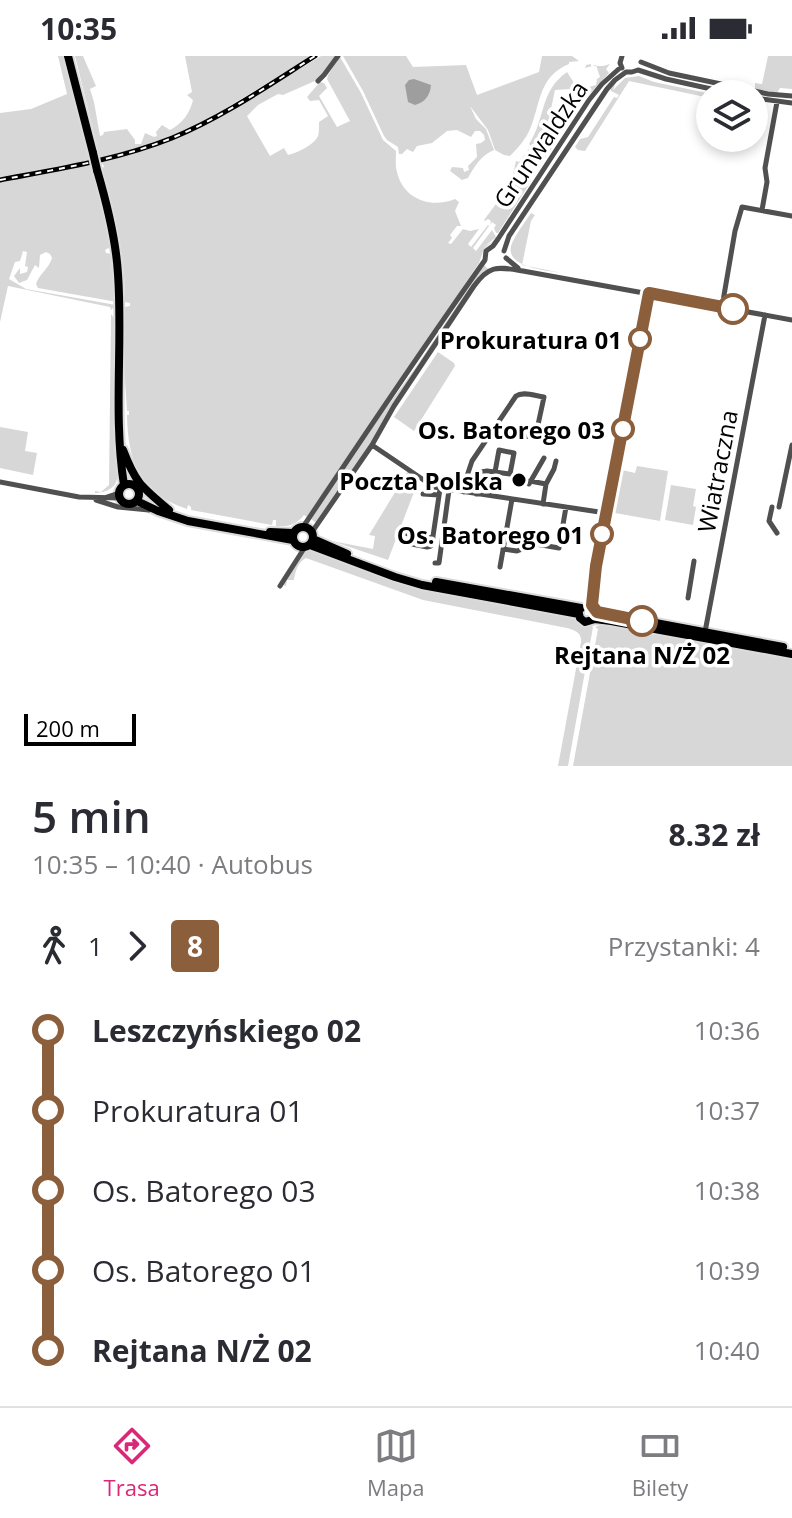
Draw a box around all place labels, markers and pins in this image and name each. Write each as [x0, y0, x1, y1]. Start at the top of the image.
unlabelled marker [718, 294, 748, 324]
place label: Prokuratura 01 [440, 323, 622, 356]
marker: Prokuratura 01 [629, 328, 651, 350]
place label: Os. Batorego 03 [418, 413, 605, 446]
marker: Os. Batorego 03 [612, 418, 634, 440]
place label: Poczta Polska [339, 464, 503, 497]
marker: Poczta Polska [510, 471, 528, 489]
place label: Os. Batorego 01 [397, 518, 584, 551]
marker: Os. Batorego 01 [591, 523, 613, 545]
marker: Rejtana N/Ż 02 [627, 606, 657, 636]
place label: Rejtana N/Ż 02 [554, 638, 730, 671]

